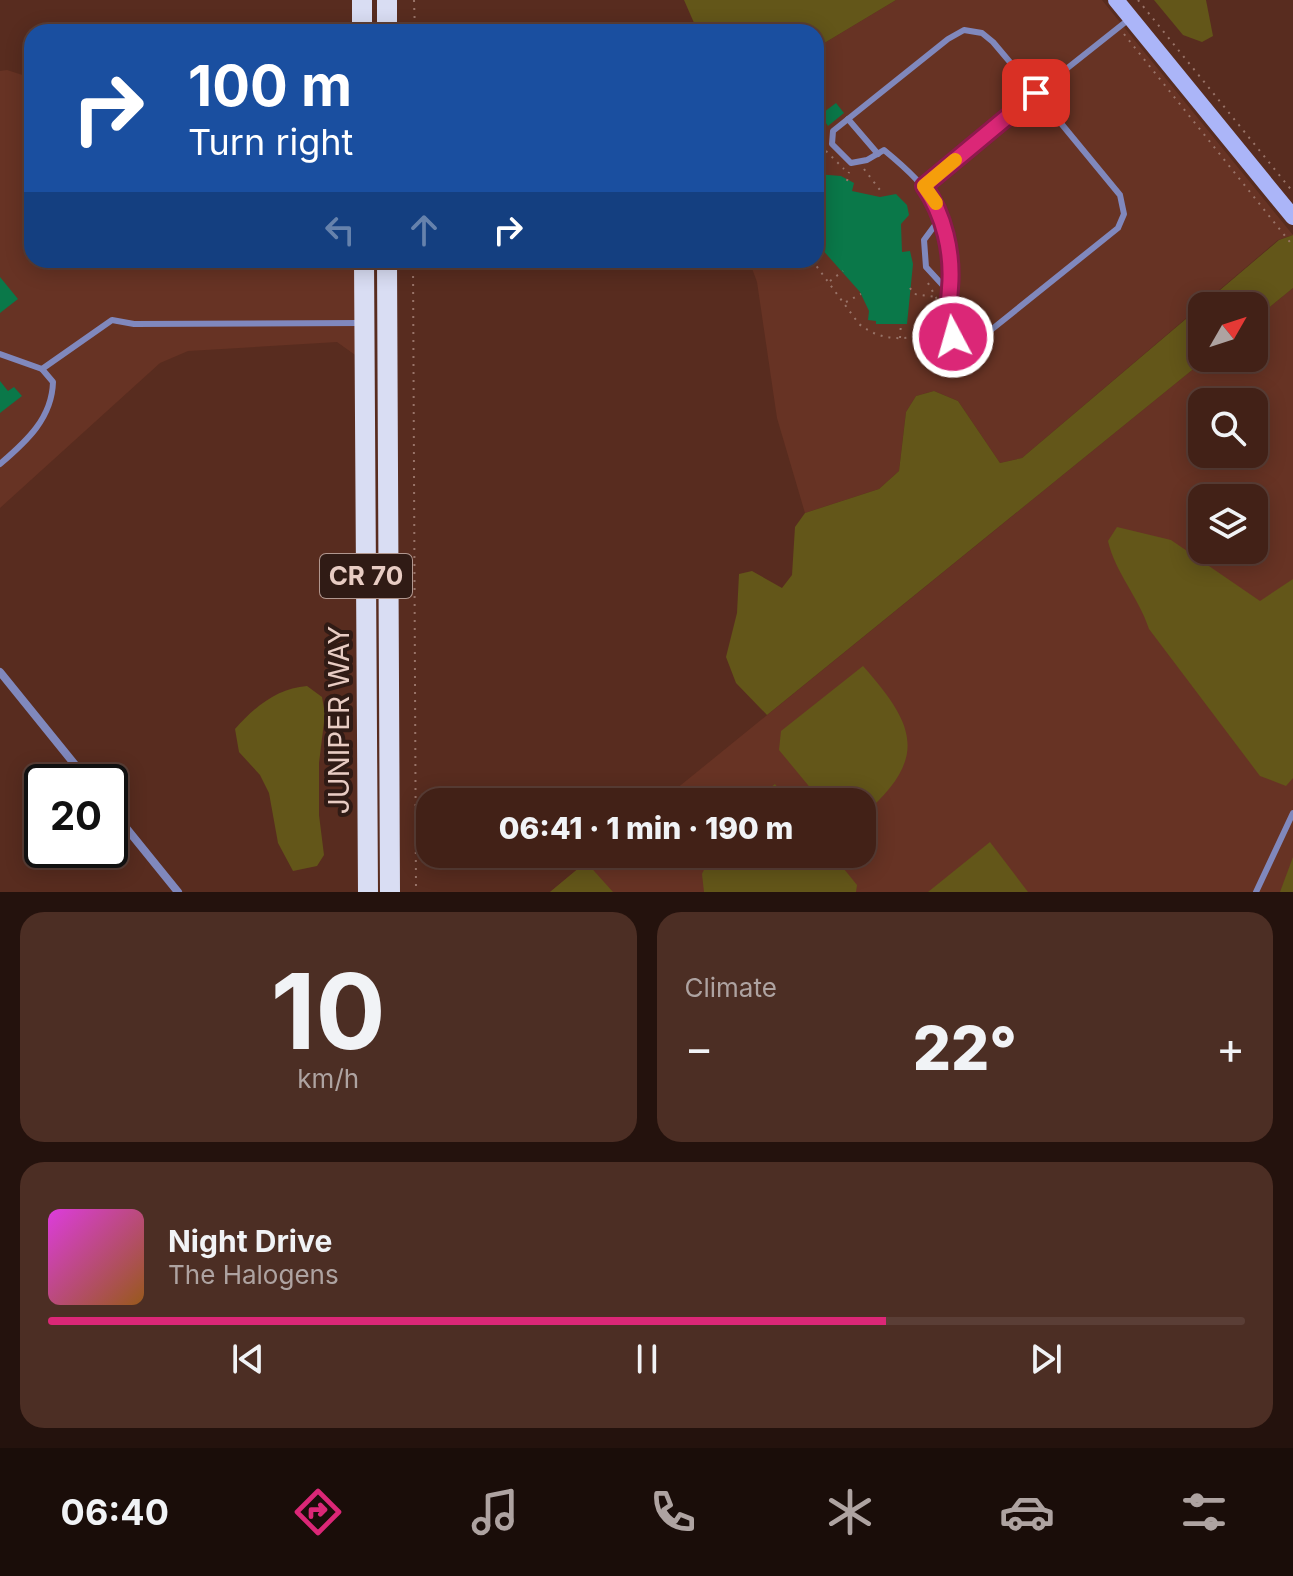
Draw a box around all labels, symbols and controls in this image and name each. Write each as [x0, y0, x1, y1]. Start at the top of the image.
text: 100 m [188, 52, 352, 120]
icon: right [56, 56, 160, 160]
pin [1002, 59, 1070, 127]
icon: arrive [1014, 71, 1058, 115]
text: Turn right [188, 120, 353, 164]
icon: left [318, 208, 362, 252]
icon: ahead [402, 208, 446, 252]
icon: right [486, 208, 530, 252]
north arrow [1188, 292, 1268, 372]
map controls [1188, 292, 1268, 564]
position arrow [911, 295, 995, 379]
button: search [1188, 388, 1268, 468]
button: layers [1188, 484, 1268, 564]
road number: CR 70 [320, 554, 412, 598]
street label: JUNIPER WAY [322, 626, 356, 814]
speed limit sign: 20 [24, 764, 128, 868]
text: 06:41 · 1 min · 190 m [499, 810, 793, 846]
text: 10 [271, 948, 386, 1074]
text: Climate [685, 972, 777, 1003]
text: 22° [913, 1012, 1017, 1084]
text: − [685, 1021, 714, 1075]
text: + [1216, 1021, 1245, 1075]
text: km/h [297, 1063, 359, 1094]
text: Night Drive [168, 1223, 332, 1259]
text: The Halogens [168, 1259, 339, 1290]
icon: previous [226, 1337, 270, 1381]
icon: pause [625, 1337, 669, 1381]
icon: next [1024, 1337, 1068, 1381]
icon: directions [290, 1484, 346, 1540]
icon: music [467, 1484, 523, 1540]
icon: phone [645, 1484, 701, 1540]
icon: climate [822, 1484, 878, 1540]
icon: car [999, 1484, 1055, 1540]
icon: filters [1176, 1484, 1232, 1540]
text: 06:40 [61, 1490, 169, 1534]

